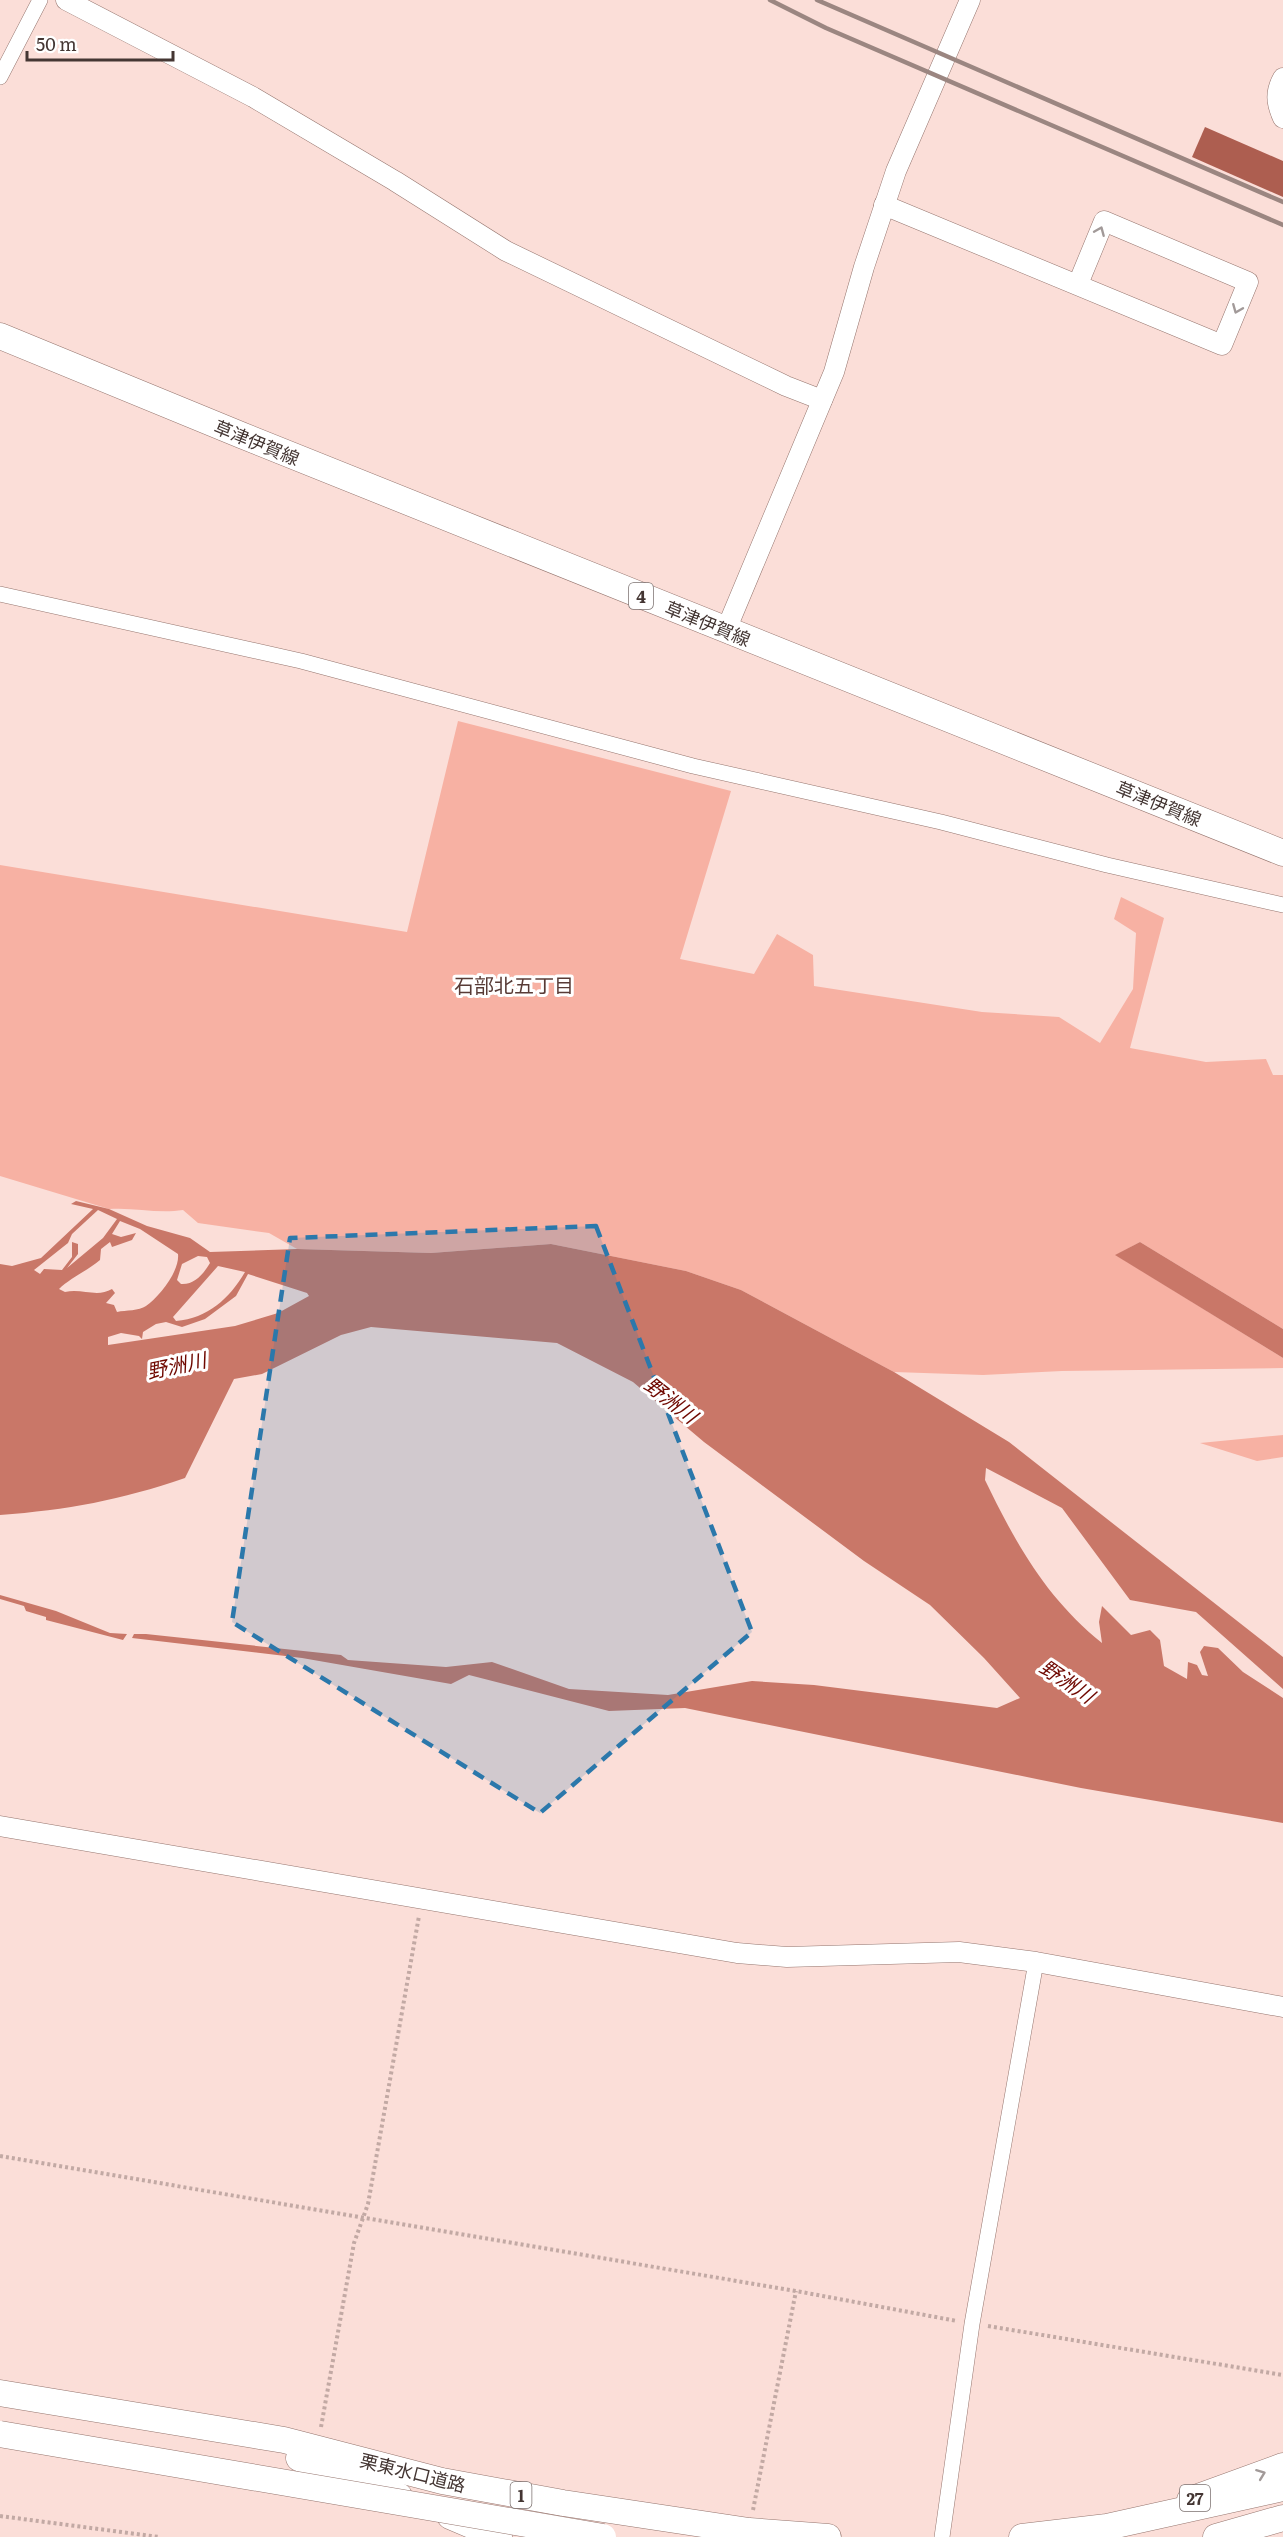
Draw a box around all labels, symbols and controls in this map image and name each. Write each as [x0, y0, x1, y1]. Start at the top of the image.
scale bar [27, 24, 172, 62]
text: 50 m [36, 30, 77, 57]
one-way arrow [1093, 226, 1105, 237]
one-way arrow [1232, 302, 1244, 313]
street label: 草津伊賀線 [210, 413, 304, 471]
road number: 4 [629, 583, 653, 609]
street label: 草津伊賀線 [661, 594, 755, 652]
street label: 草津伊賀線 [1112, 774, 1206, 832]
district label: 石部北五丁目 [454, 969, 574, 999]
water label: 野洲川 [144, 1343, 210, 1385]
water label: 野洲川 [639, 1369, 706, 1431]
water label: 野洲川 [1035, 1651, 1103, 1710]
street label: 栗東水口道路 [357, 2446, 469, 2498]
one-way arrow [1255, 2469, 1266, 2482]
road number: 1 [510, 2482, 532, 2508]
road number: 27 [1180, 2485, 1210, 2511]

